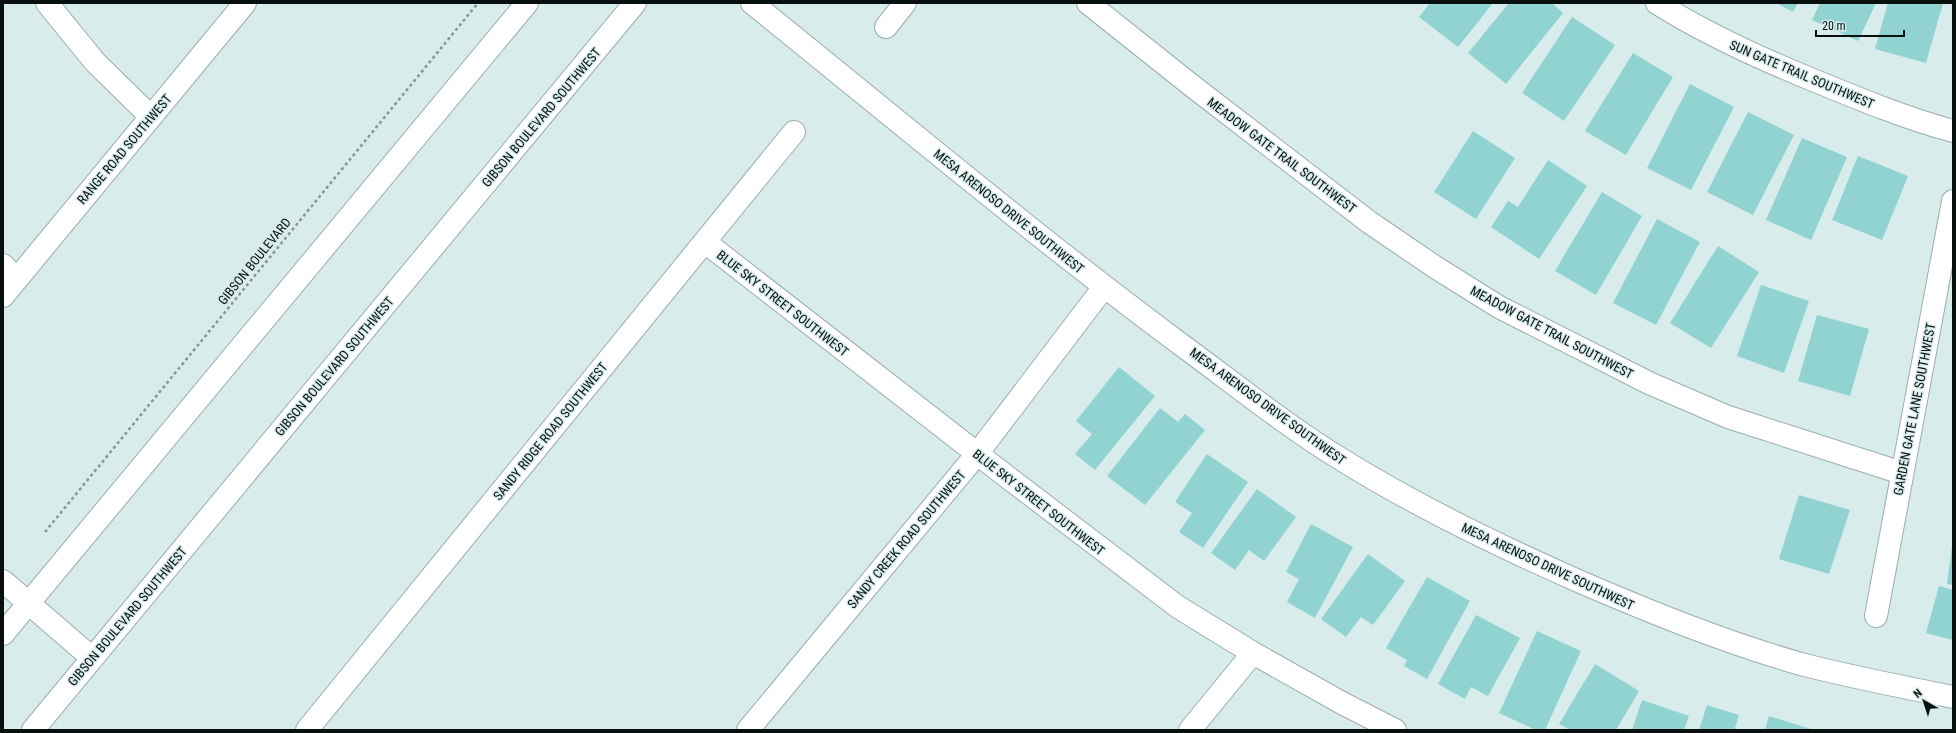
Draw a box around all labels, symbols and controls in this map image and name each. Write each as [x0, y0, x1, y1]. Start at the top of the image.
scale bar [1816, 12, 1904, 38]
text: 20 m [1822, 19, 1846, 33]
street label: SUN GATE TRAIL SOUTHWEST [1727, 37, 1877, 112]
street label: GIBSON BOULEVARD SOUTHWEST [479, 45, 604, 190]
street label: RANGE ROAD SOUTHWEST [74, 91, 175, 207]
street label: MEADOW GATE TRAIL SOUTHWEST [1204, 95, 1359, 216]
street label: MESA ARENOSO DRIVE SOUTHWEST [931, 146, 1087, 277]
street label: GIBSON BOULEVARD [215, 215, 294, 308]
street label: BLUE SKY STREET SOUTHWEST [714, 247, 852, 360]
street label: MEADOW GATE TRAIL SOUTHWEST [1468, 283, 1636, 382]
street label: GIBSON BOULEVARD SOUTHWEST [272, 294, 397, 439]
street label: GARDEN GATE LANE SOUTHWEST [1890, 321, 1939, 497]
street label: MESA ARENOSO DRIVE SOUTHWEST [1187, 345, 1349, 468]
street label: SANDY RIDGE ROAD SOUTHWEST [490, 359, 611, 503]
street label: BLUE SKY STREET SOUTHWEST [970, 446, 1108, 559]
street label: SANDY CREEK ROAD SOUTHWEST [844, 467, 969, 611]
street label: MESA ARENOSO DRIVE SOUTHWEST [1459, 520, 1637, 613]
street label: GIBSON BOULEVARD SOUTHWEST [65, 544, 190, 689]
north arrow [1904, 681, 1944, 721]
text: N [1911, 686, 1925, 701]

